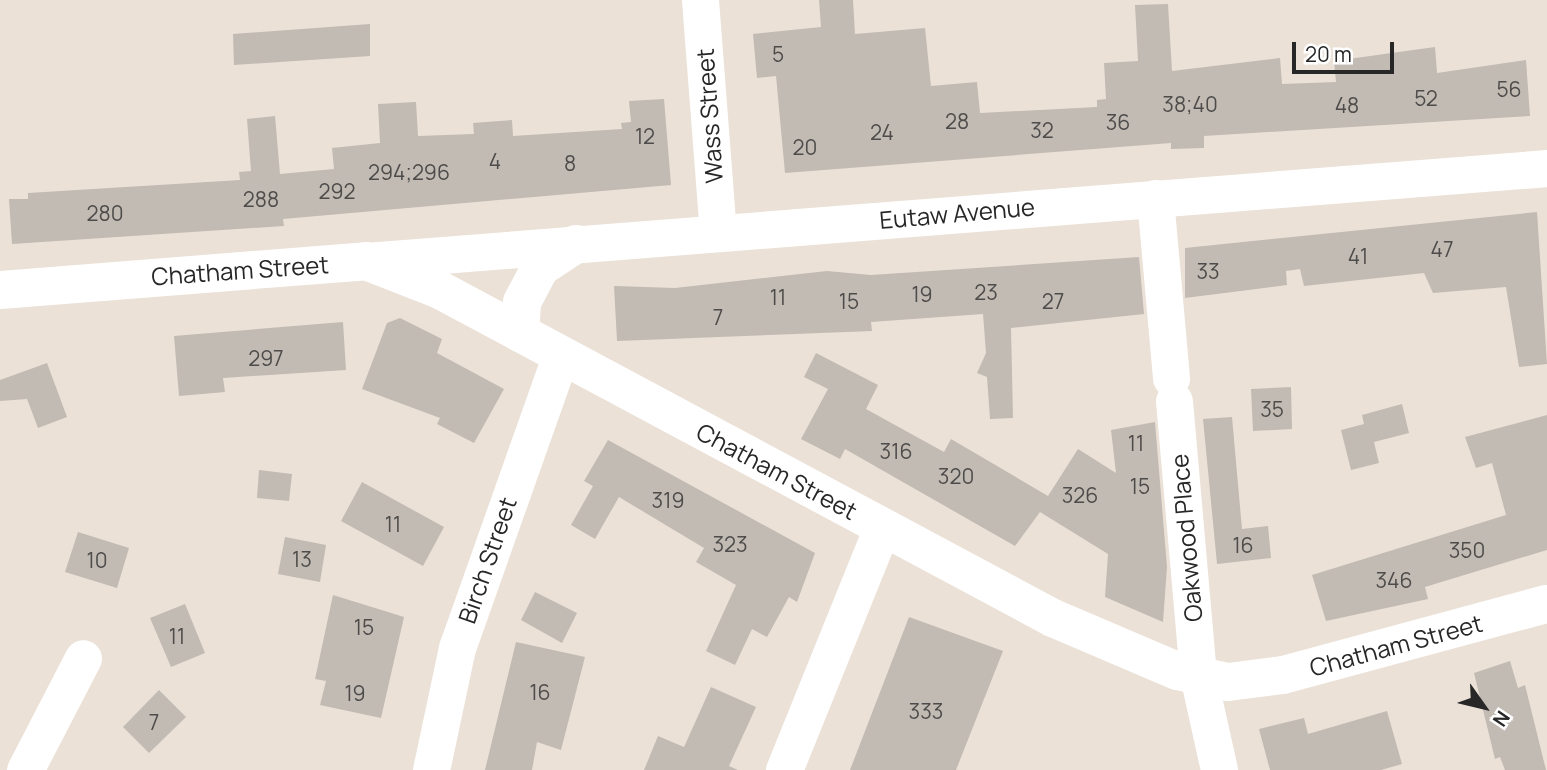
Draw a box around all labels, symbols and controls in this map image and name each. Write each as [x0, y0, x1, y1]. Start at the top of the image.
scale bar [1295, 28, 1396, 72]
text: 20 m [1305, 40, 1352, 68]
house number: 5 [772, 41, 784, 67]
street label: Wass Street [690, 48, 728, 184]
house number: 56 [1496, 76, 1522, 102]
house number: 52 [1414, 85, 1438, 111]
house number: 38;40 [1162, 91, 1218, 117]
house number: 48 [1335, 92, 1359, 118]
house number: 28 [945, 108, 969, 134]
house number: 36 [1106, 109, 1130, 135]
house number: 32 [1030, 117, 1054, 143]
house number: 24 [870, 119, 894, 145]
house number: 12 [635, 123, 655, 149]
house number: 20 [793, 134, 817, 160]
house number: 4 [489, 148, 501, 174]
house number: 8 [564, 150, 576, 176]
house number: 294;296 [368, 159, 450, 185]
house number: 292 [319, 178, 355, 204]
house number: 288 [243, 186, 279, 212]
street label: Eutaw Avenue [878, 192, 1036, 234]
house number: 280 [87, 200, 123, 226]
house number: 47 [1431, 236, 1453, 262]
house number: 41 [1348, 243, 1368, 269]
street label: Chatham Street [150, 249, 330, 291]
house number: 33 [1196, 258, 1220, 284]
house number: 23 [974, 279, 998, 305]
house number: 19 [911, 281, 933, 307]
house number: 11 [770, 284, 786, 310]
house number: 15 [839, 288, 859, 314]
house number: 27 [1042, 288, 1064, 314]
house number: 7 [713, 304, 723, 330]
house number: 297 [248, 345, 284, 371]
house number: 35 [1260, 396, 1284, 422]
street label: Chatham Street [692, 417, 862, 525]
house number: 11 [1128, 430, 1144, 456]
house number: 316 [880, 438, 912, 464]
street label: Oakwood Place [1164, 453, 1208, 623]
house number: 320 [938, 463, 974, 489]
house number: 15 [1130, 473, 1150, 499]
house number: 326 [1062, 482, 1098, 508]
house number: 319 [652, 487, 684, 513]
street label: Birch Street [452, 493, 522, 627]
house number: 11 [385, 511, 401, 537]
house number: 323 [712, 531, 748, 557]
house number: 16 [1232, 532, 1254, 558]
house number: 350 [1449, 537, 1485, 563]
house number: 13 [292, 546, 312, 572]
house number: 10 [87, 547, 107, 573]
house number: 346 [1375, 567, 1413, 593]
street label: Chatham Street [1306, 608, 1486, 682]
house number: 15 [354, 614, 374, 640]
house number: 11 [169, 623, 185, 649]
north arrow [1449, 672, 1519, 742]
house number: 16 [529, 679, 551, 705]
house number: 19 [344, 680, 366, 706]
house number: 333 [909, 698, 943, 724]
text: N [1487, 706, 1516, 732]
house number: 7 [149, 709, 159, 735]

